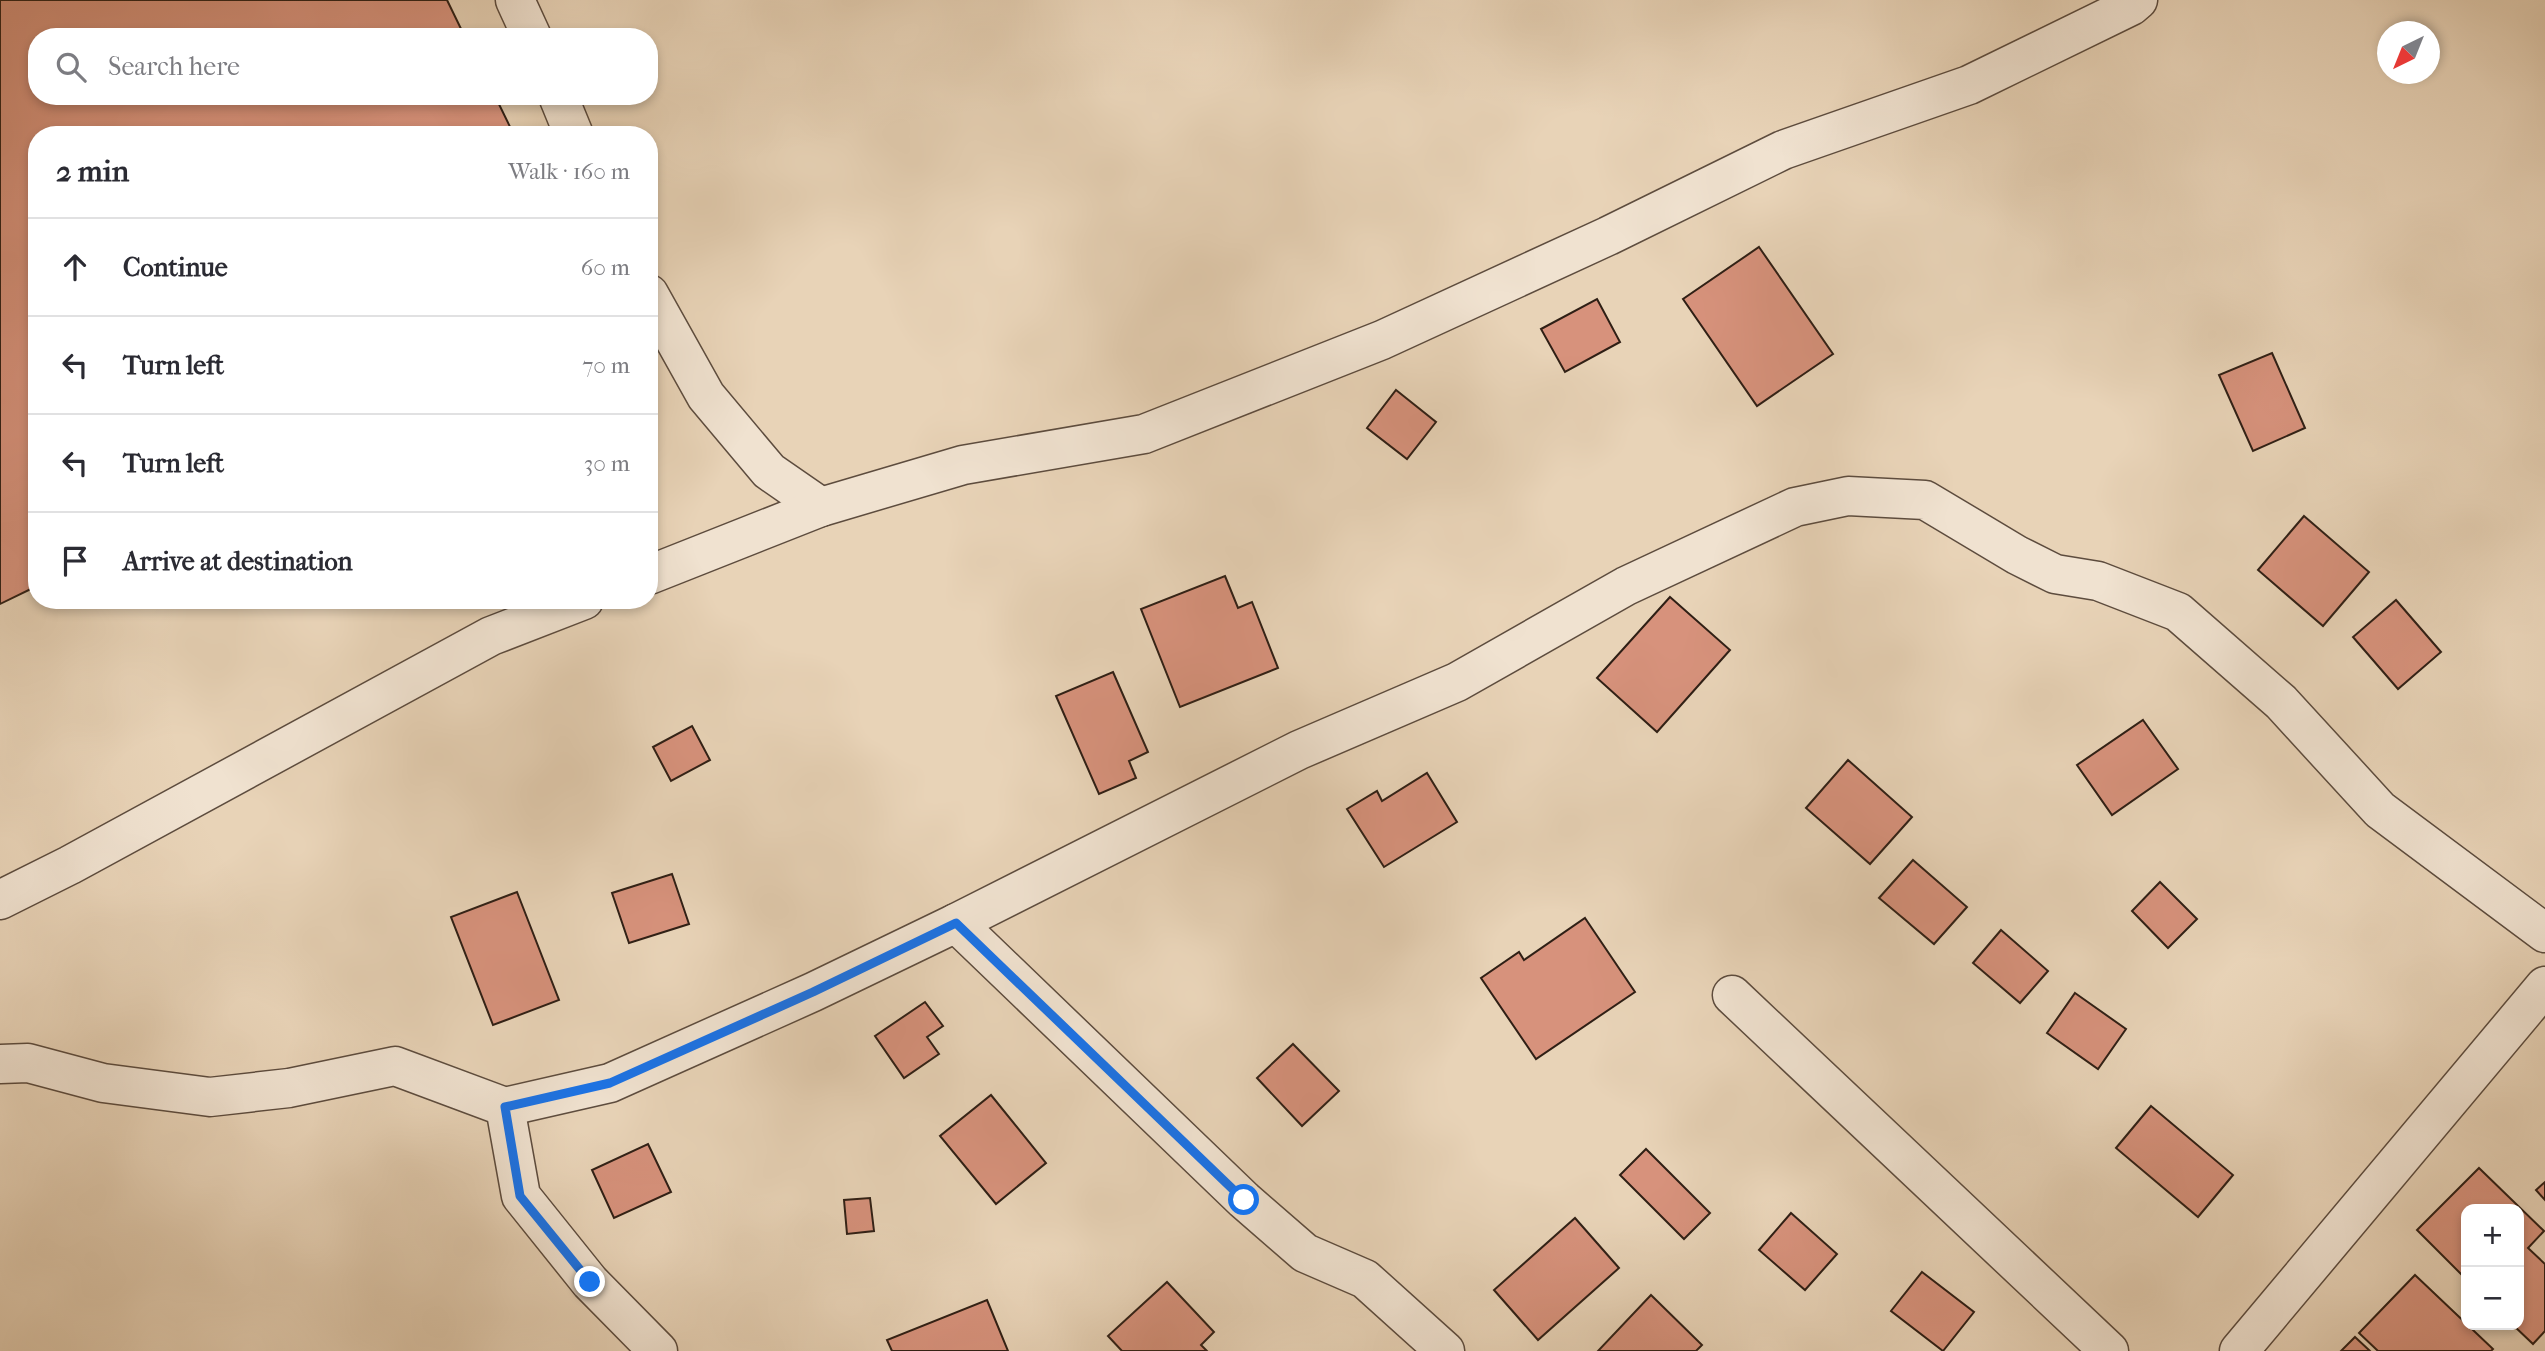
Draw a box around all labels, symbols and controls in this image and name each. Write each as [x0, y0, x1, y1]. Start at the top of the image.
north arrow [2377, 21, 2440, 84]
search box [28, 28, 658, 105]
icon: search [52, 48, 90, 86]
text: Search here [108, 51, 240, 82]
text: 2 min [56, 154, 129, 189]
text: Walk · 160 m [508, 158, 630, 185]
icon: ahead [56, 248, 94, 286]
text: Continue [123, 252, 228, 283]
text: 60 m [581, 254, 630, 281]
icon: left [56, 346, 94, 384]
text: Turn left [123, 350, 224, 381]
text: 70 m [582, 352, 630, 379]
icon: left [56, 444, 94, 482]
text: Turn left [123, 448, 224, 479]
text: 30 m [584, 450, 630, 477]
icon: arrive [56, 542, 94, 580]
text: Arrive at destination [123, 546, 353, 577]
route start [1228, 1184, 1259, 1215]
map controls [2461, 1204, 2524, 1330]
button: + [2461, 1204, 2524, 1267]
route end [574, 1266, 605, 1297]
button: − [2461, 1267, 2524, 1330]

